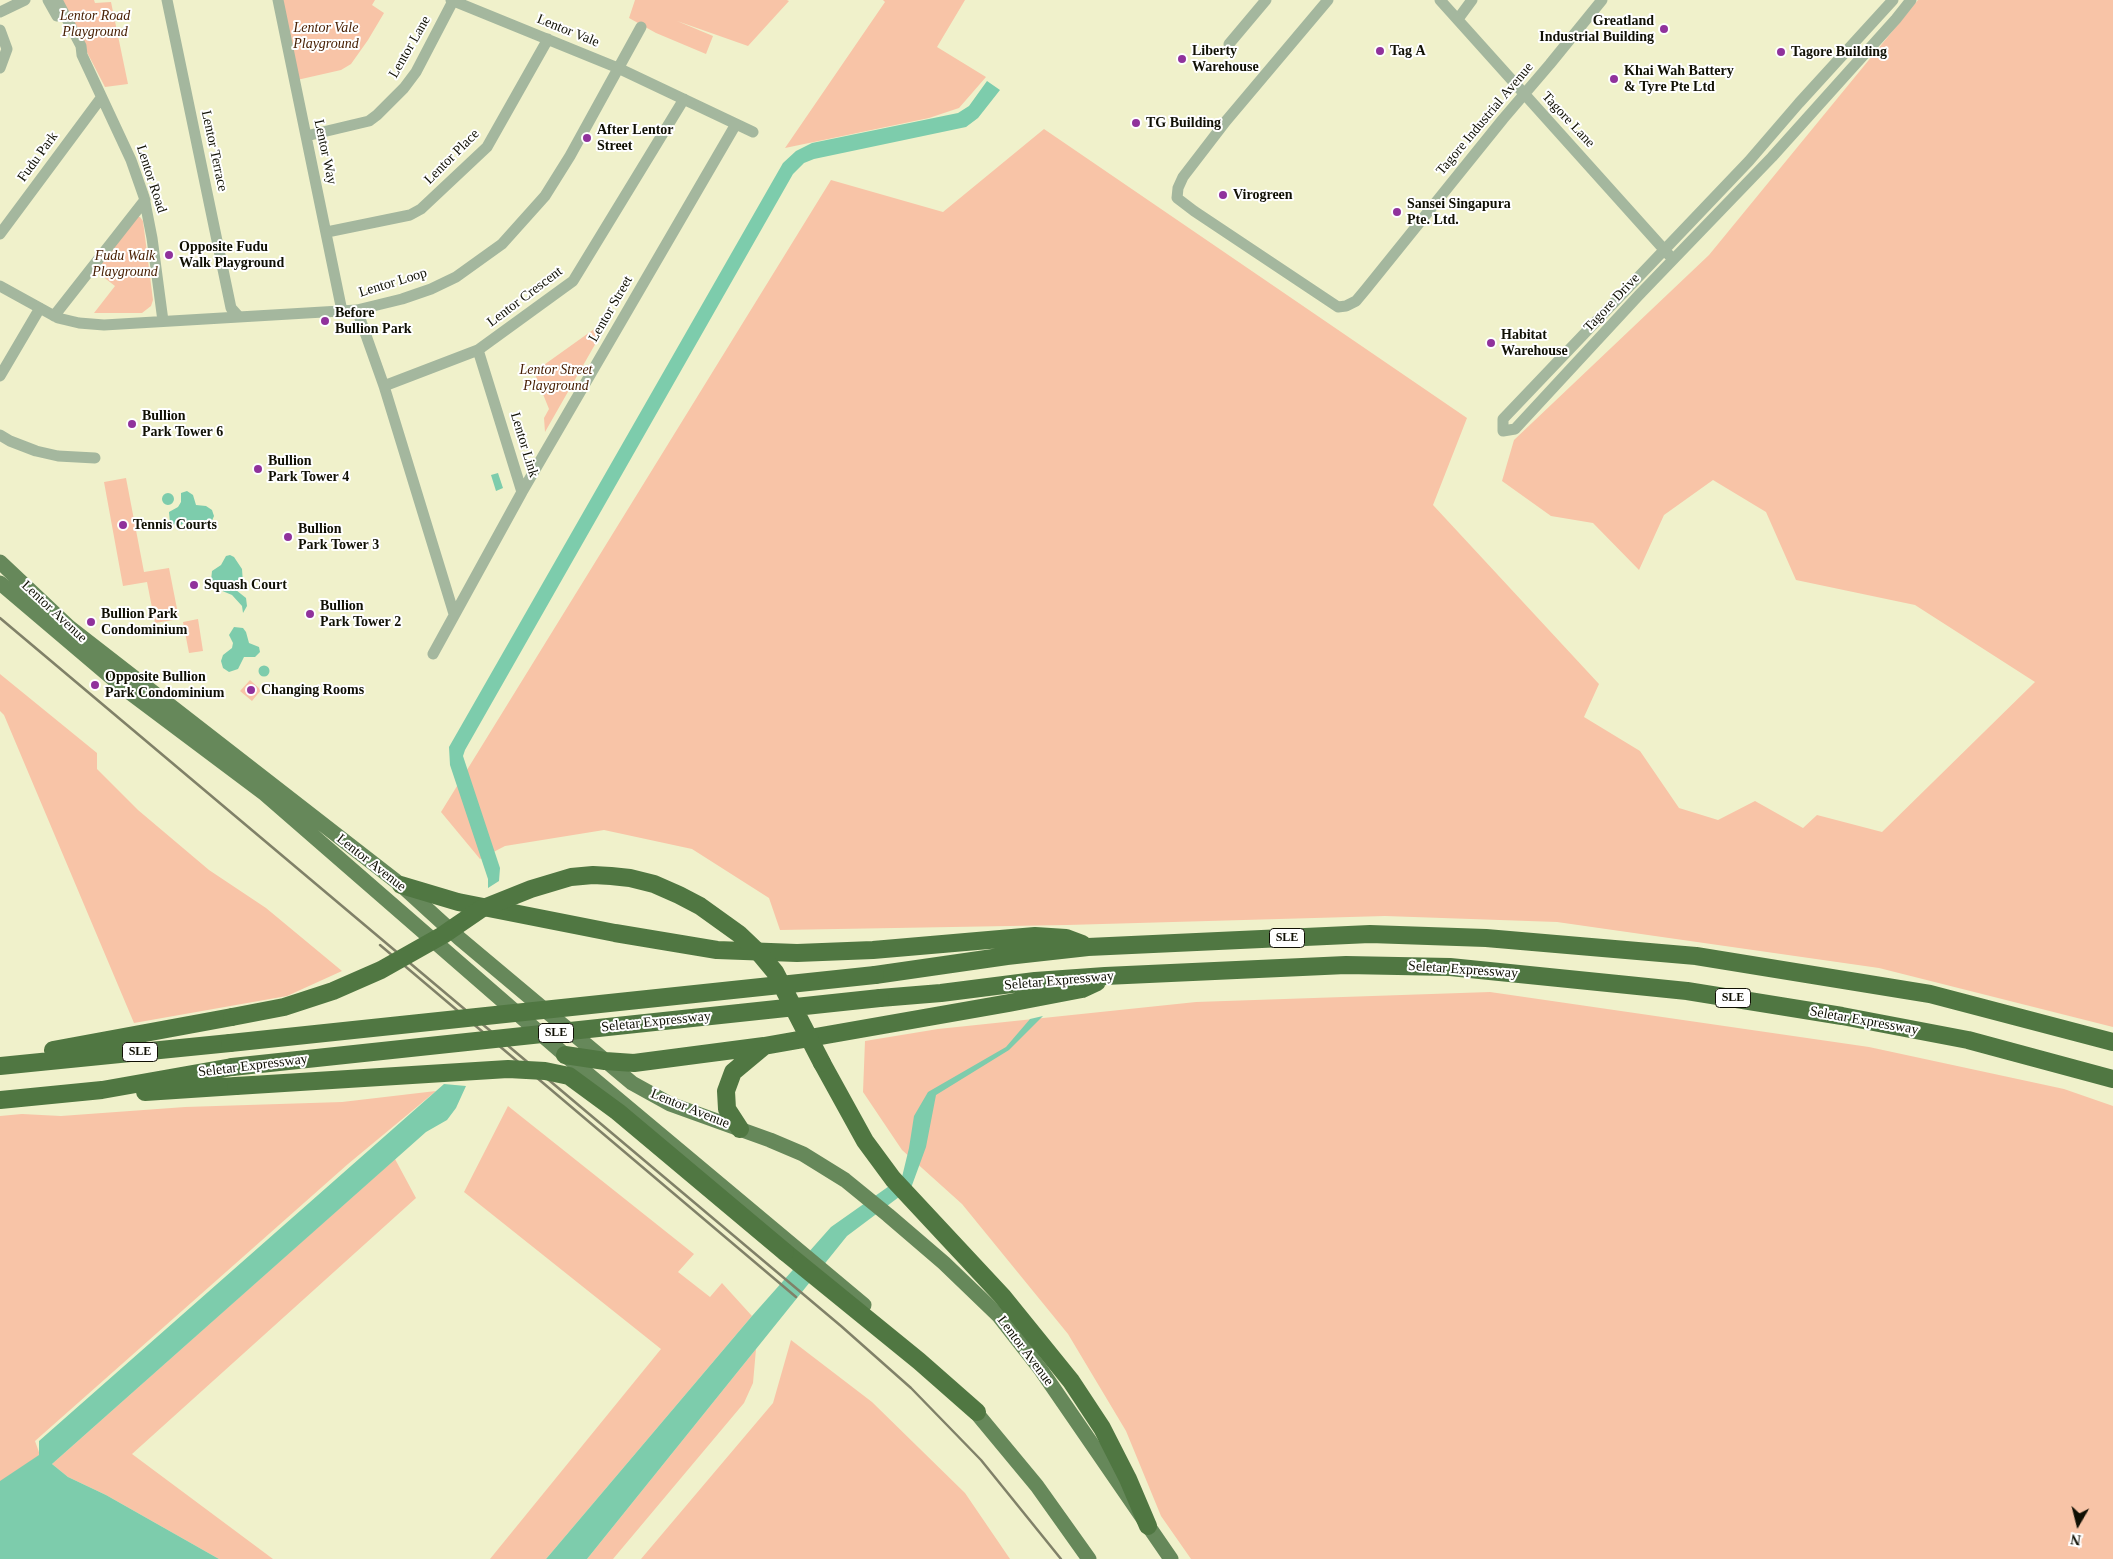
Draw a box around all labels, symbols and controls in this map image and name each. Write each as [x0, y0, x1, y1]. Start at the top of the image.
park label: Lentor Road Playground [60, 8, 130, 40]
street label: Lentor Vale [534, 11, 602, 51]
street label: Lentor Lane [386, 13, 434, 81]
place label: Greatland Industrial Building [1539, 13, 1654, 46]
park label: Lentor Vale Playground [293, 20, 359, 52]
marker: Greatland Industrial Building [1658, 23, 1670, 35]
place label: Liberty Warehouse [1192, 43, 1259, 75]
place label: Tag A [1390, 43, 1426, 59]
place label: Tagore Building [1791, 44, 1887, 60]
marker: Tag A [1374, 45, 1386, 57]
marker: Tagore Building [1775, 46, 1787, 58]
marker: Liberty Warehouse [1176, 53, 1188, 65]
street label: Tagore Industrial Avenue [1433, 59, 1537, 179]
place label: Khai Wah Battery & Tyre Pte Ltd [1624, 63, 1734, 95]
marker: Khai Wah Battery & Tyre Pte Ltd [1608, 73, 1620, 85]
street label: Tagore Lane [1538, 89, 1598, 151]
street label: Lentor Terrace [197, 109, 231, 193]
place label: TG Building [1146, 115, 1221, 131]
marker: TG Building [1130, 117, 1142, 129]
street label: Lentor Way [310, 118, 340, 186]
place label: After Lentor Street [597, 122, 674, 154]
street label: Lentor Place [421, 126, 483, 188]
street label: Fudu Park [14, 129, 62, 185]
marker: After Lentor Street [581, 132, 593, 144]
street label: Lentor Road [132, 143, 170, 215]
place label: Virogreen [1233, 187, 1293, 203]
marker: Virogreen [1217, 189, 1229, 201]
place label: Sansei Singapura Pte. Ltd. [1407, 196, 1511, 228]
marker: Sansei Singapura Pte. Ltd. [1391, 206, 1403, 218]
place label: Opposite Fudu Walk Playground [179, 239, 284, 272]
park label: Fudu Walk Playground [92, 248, 158, 280]
marker: Opposite Fudu Walk Playground [163, 249, 175, 261]
street label: Lentor Crescent [484, 263, 566, 331]
street label: Lentor Loop [357, 265, 429, 301]
street label: Tagore Drive [1581, 270, 1643, 336]
street label: Lentor Street [585, 273, 637, 345]
place label: Before Bullion Park [335, 305, 412, 338]
marker: Before Bullion Park [319, 315, 331, 327]
place label: Habitat Warehouse [1501, 327, 1568, 360]
marker: Habitat Warehouse [1485, 337, 1497, 349]
park label: Lentor Street Playground [520, 362, 592, 394]
place label: Bullion Park Tower 6 [142, 408, 223, 441]
street label: Lentor Link [506, 410, 542, 480]
marker: Bullion Park Tower 6 [126, 418, 138, 430]
place label: Bullion Park Tower 4 [268, 453, 349, 486]
marker: Bullion Park Tower 4 [252, 463, 264, 475]
place label: Tennis Courts [133, 517, 217, 533]
marker: Tennis Courts [117, 519, 129, 531]
place label: Bullion Park Tower 3 [298, 521, 379, 554]
marker: Bullion Park Tower 3 [282, 531, 294, 543]
street label: Lentor Avenue [18, 577, 90, 647]
place label: Squash Court [204, 577, 287, 593]
marker: Squash Court [188, 579, 200, 591]
place label: Bullion Park Tower 2 [320, 598, 401, 630]
place label: Bullion Park Condominium [101, 606, 187, 638]
marker: Bullion Park Tower 2 [304, 608, 316, 620]
marker: Bullion Park Condominium [85, 616, 97, 628]
place label: Opposite Bullion Park Condominium [105, 669, 224, 702]
marker: Opposite Bullion Park Condominium [89, 679, 101, 691]
place label: Changing Rooms [261, 682, 364, 698]
marker: Changing Rooms [245, 684, 257, 696]
street label: Lentor Avenue [333, 831, 409, 895]
road number: SLE [1270, 928, 1304, 948]
street label: Seletar Expressway [1408, 958, 1518, 982]
street label: Seletar Expressway [1003, 968, 1115, 994]
road number: SLE [1716, 988, 1750, 1008]
street label: Seletar Expressway [1808, 1003, 1920, 1039]
street label: Seletar Expressway [600, 1008, 712, 1036]
road number: SLE [538, 1024, 574, 1042]
road number: SLE [122, 1042, 158, 1062]
street label: Seletar Expressway [197, 1051, 309, 1081]
street label: Lentor Avenue [648, 1086, 732, 1132]
street label: Lentor Avenue [993, 1313, 1057, 1389]
north arrow [2053, 1499, 2103, 1549]
text: N [2070, 1531, 2082, 1547]

